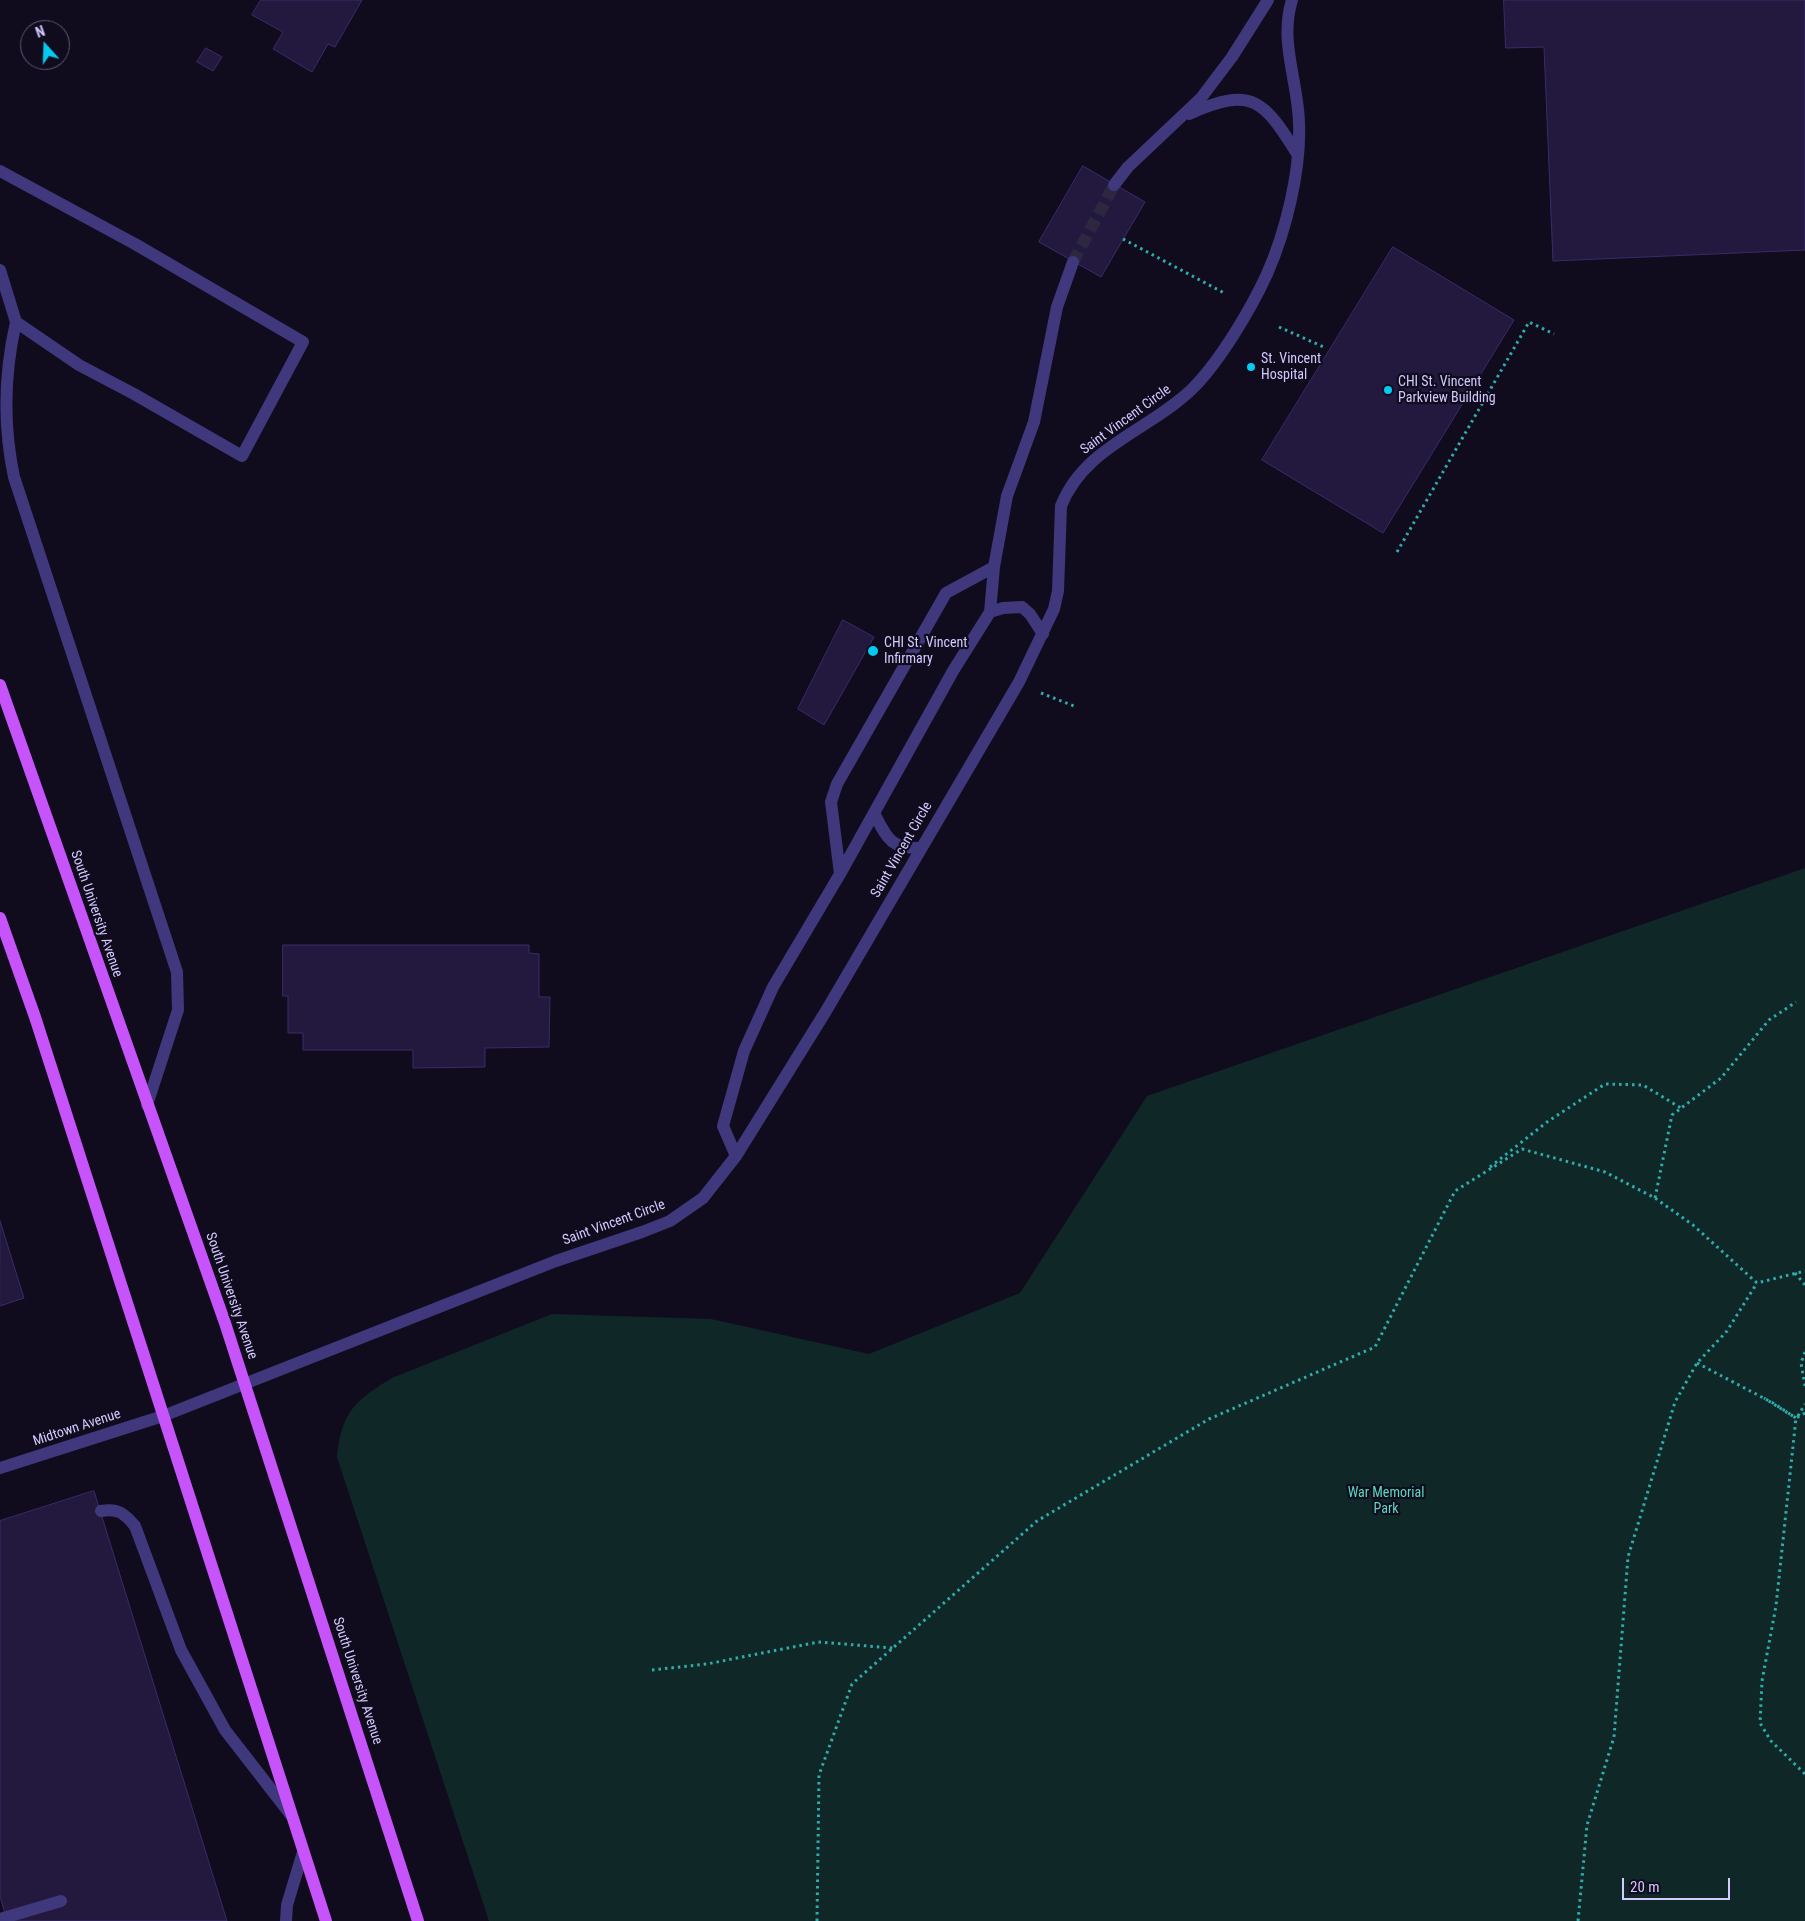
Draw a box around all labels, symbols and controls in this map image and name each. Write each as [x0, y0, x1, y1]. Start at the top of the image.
north arrow [20, 20, 70, 70]
text: N [33, 23, 47, 41]
place label: St. Vincent Hospital [1261, 351, 1321, 384]
marker: St. Vincent Hospital [1245, 361, 1257, 373]
place label: CHI St. Vincent Parkview Building [1398, 374, 1496, 407]
street label: Saint Vincent Circle [1077, 382, 1175, 458]
marker: CHI St. Vincent Parkview Building [1382, 384, 1394, 396]
place label: CHI St. Vincent Infirmary [884, 635, 967, 668]
marker: CHI St. Vincent Infirmary [866, 644, 880, 658]
street label: Saint Vincent Circle [868, 799, 936, 901]
street label: South University Avenue [66, 848, 126, 980]
street label: Saint Vincent Circle [560, 1197, 668, 1249]
street label: South University Avenue [201, 1230, 261, 1362]
street label: Midtown Avenue [31, 1406, 123, 1450]
park label: War Memorial Park [1348, 1485, 1424, 1518]
street label: South University Avenue [328, 1615, 386, 1747]
scale bar [1625, 1868, 1732, 1900]
text: 20 m [1630, 1878, 1660, 1896]

